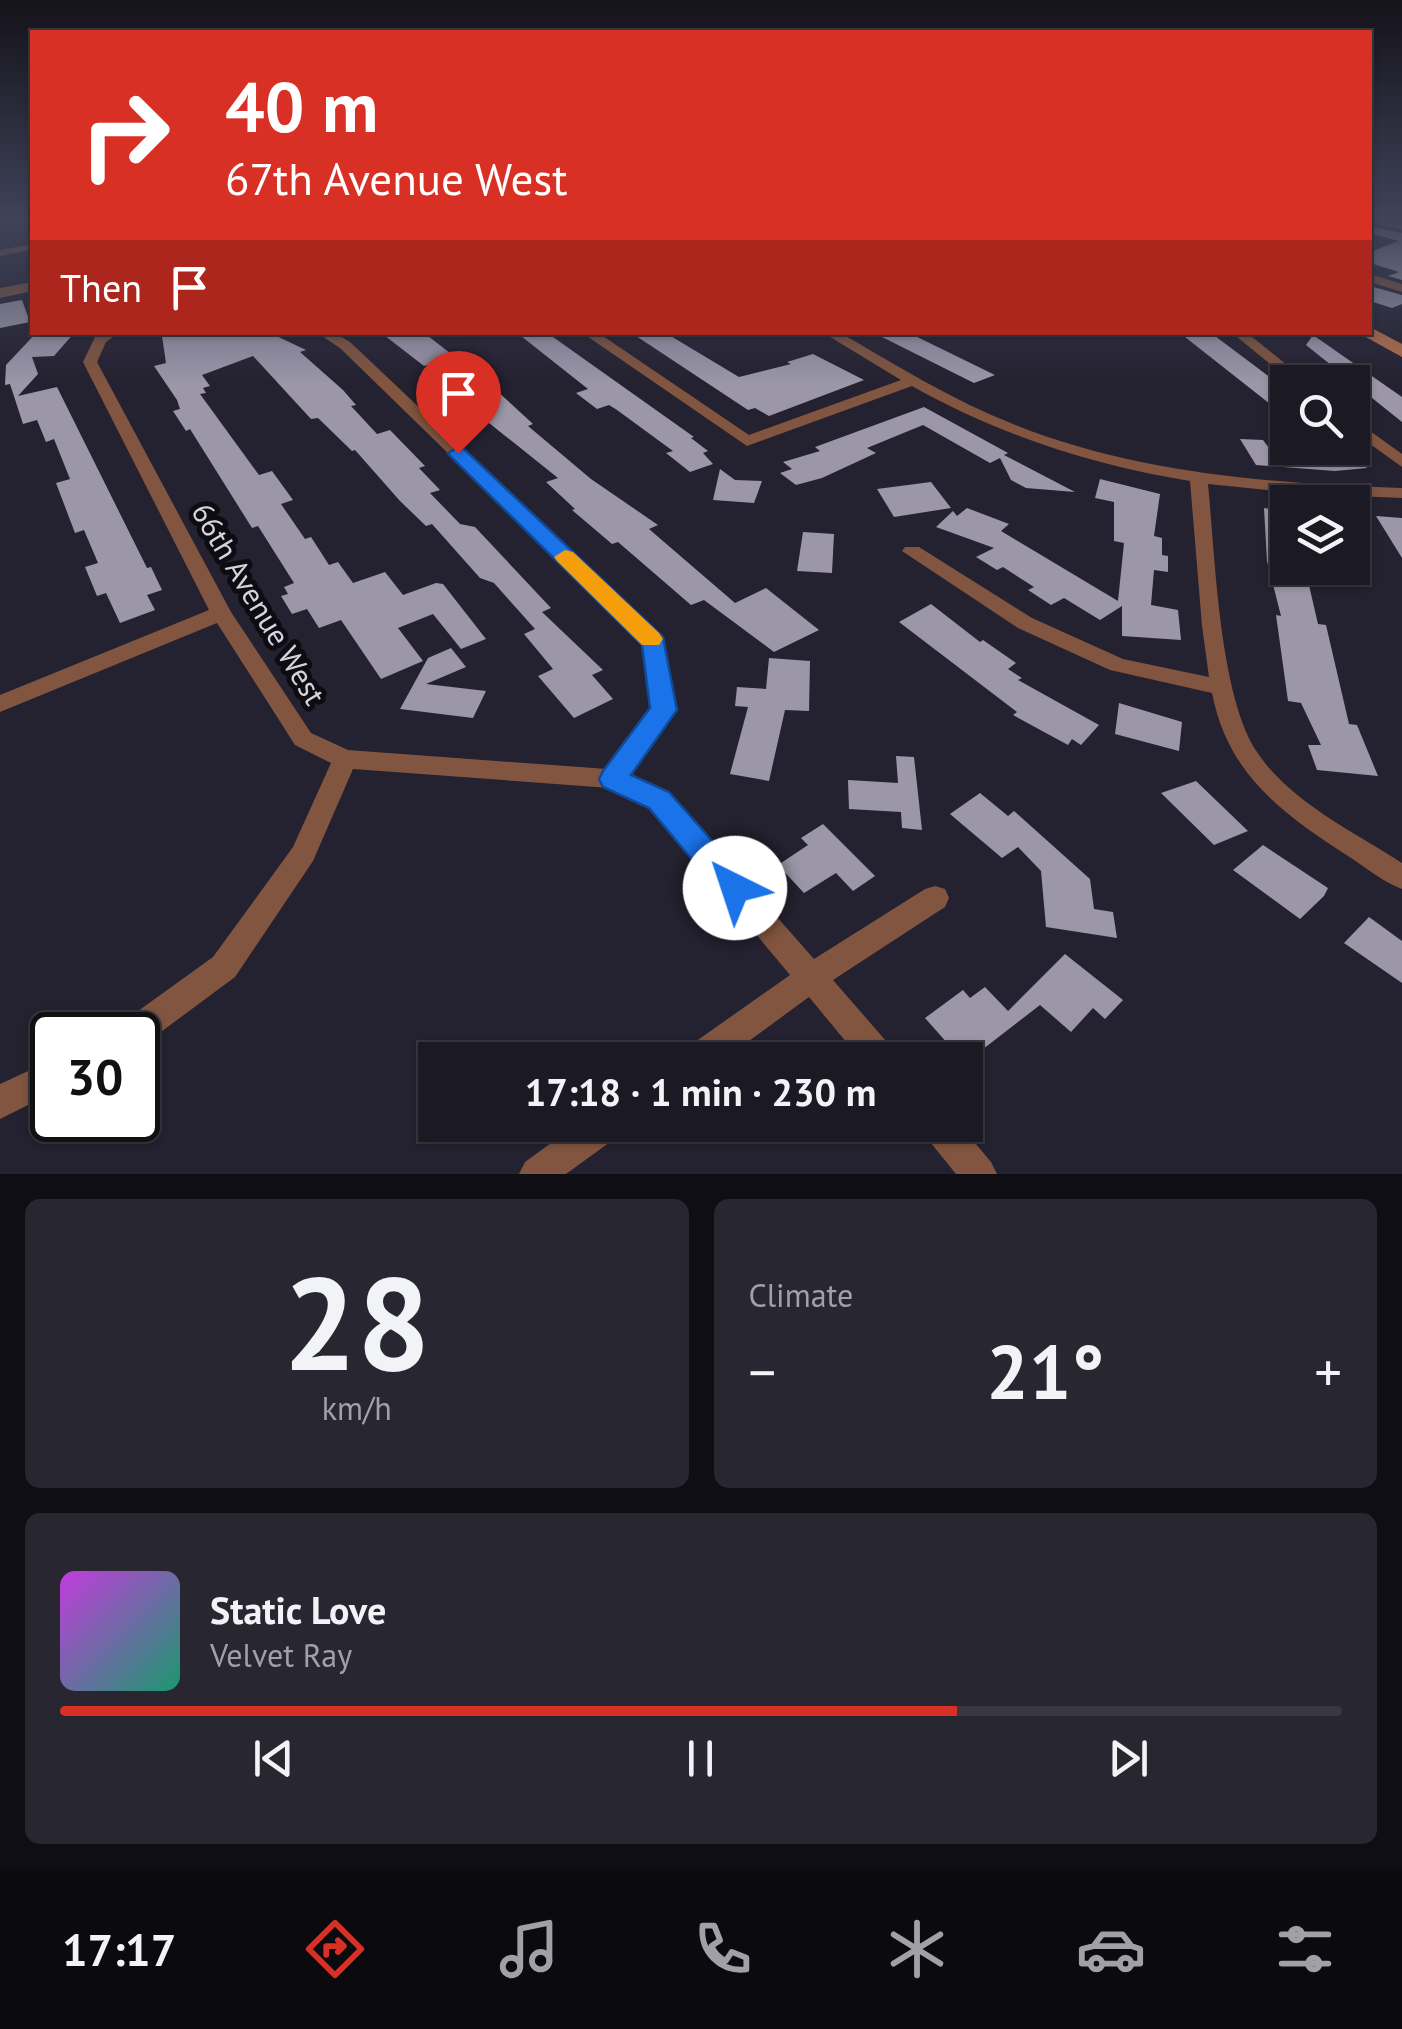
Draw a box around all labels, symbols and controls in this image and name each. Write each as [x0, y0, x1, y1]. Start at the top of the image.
text: 40 m [225, 61, 378, 151]
icon: right [60, 70, 190, 200]
text: 67th Avenue West [225, 149, 568, 207]
icon: arrive [162, 260, 217, 315]
text: Then [60, 263, 142, 312]
pin [416, 351, 501, 454]
map controls [1270, 365, 1370, 585]
button: search [1270, 365, 1370, 465]
icon: arrive [431, 366, 486, 421]
button: layers [1270, 485, 1370, 585]
street label: 66th Avenue West [184, 495, 335, 711]
position arrow [683, 836, 787, 940]
speed limit sign: 30 [30, 1012, 160, 1142]
text: 17:18 · 1 min · 230 m [525, 1067, 876, 1116]
text: 28 [283, 1238, 430, 1406]
text: Climate [749, 1274, 853, 1316]
text: 21° [986, 1323, 1104, 1420]
text: − [749, 1336, 776, 1407]
text: + [1314, 1336, 1342, 1407]
text: km/h [322, 1387, 392, 1429]
text: Static Love [210, 1585, 386, 1634]
text: Velvet Ray [210, 1634, 352, 1676]
icon: previous [246, 1731, 301, 1786]
icon: pause [673, 1731, 728, 1786]
icon: next [1101, 1731, 1156, 1786]
icon: directions [300, 1914, 370, 1984]
icon: music [494, 1914, 564, 1984]
icon: phone [688, 1914, 758, 1984]
icon: climate [882, 1914, 952, 1984]
icon: car [1076, 1914, 1146, 1984]
icon: filters [1270, 1914, 1340, 1984]
text: 17:17 [62, 1920, 176, 1978]

